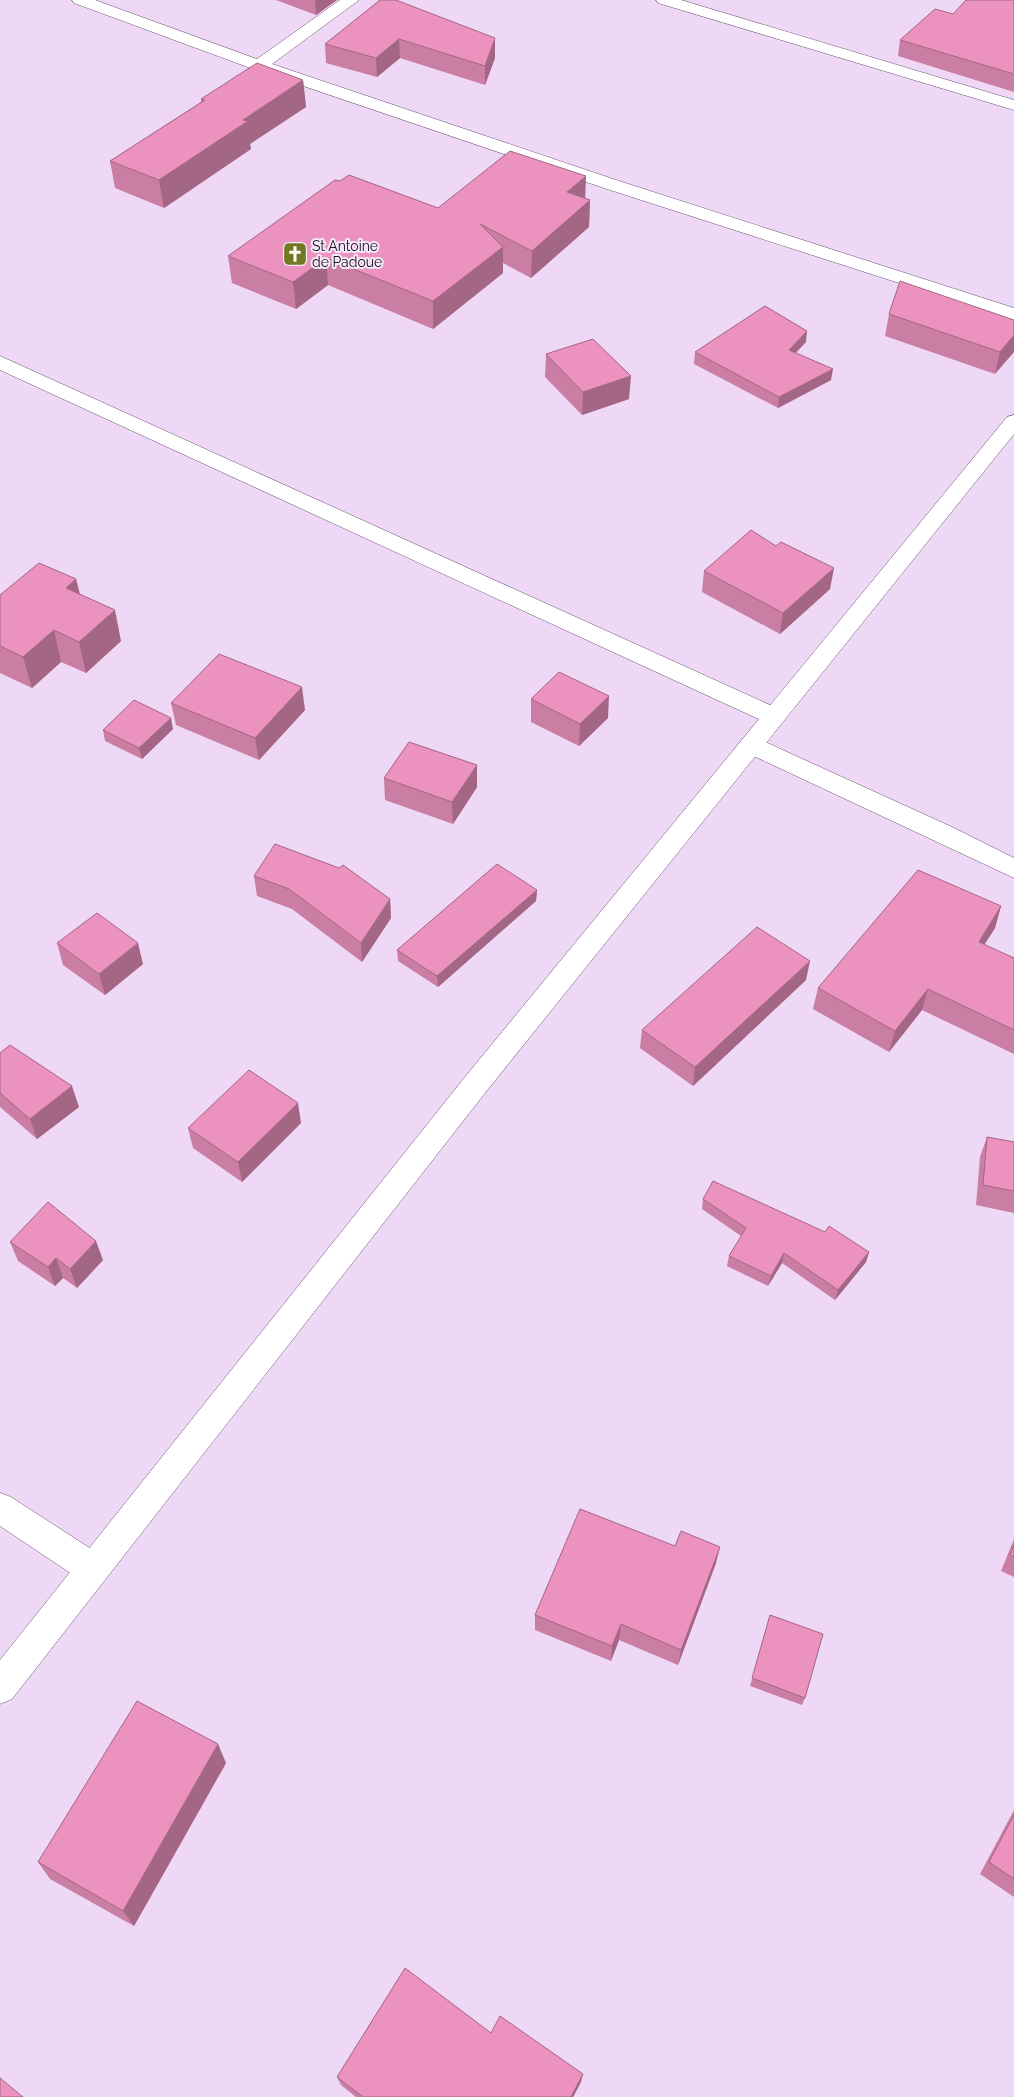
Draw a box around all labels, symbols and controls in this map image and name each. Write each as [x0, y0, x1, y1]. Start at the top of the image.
place label: St Antoine de Padoue [312, 238, 382, 270]
church icon: St Antoine de Padoue [282, 241, 308, 267]

